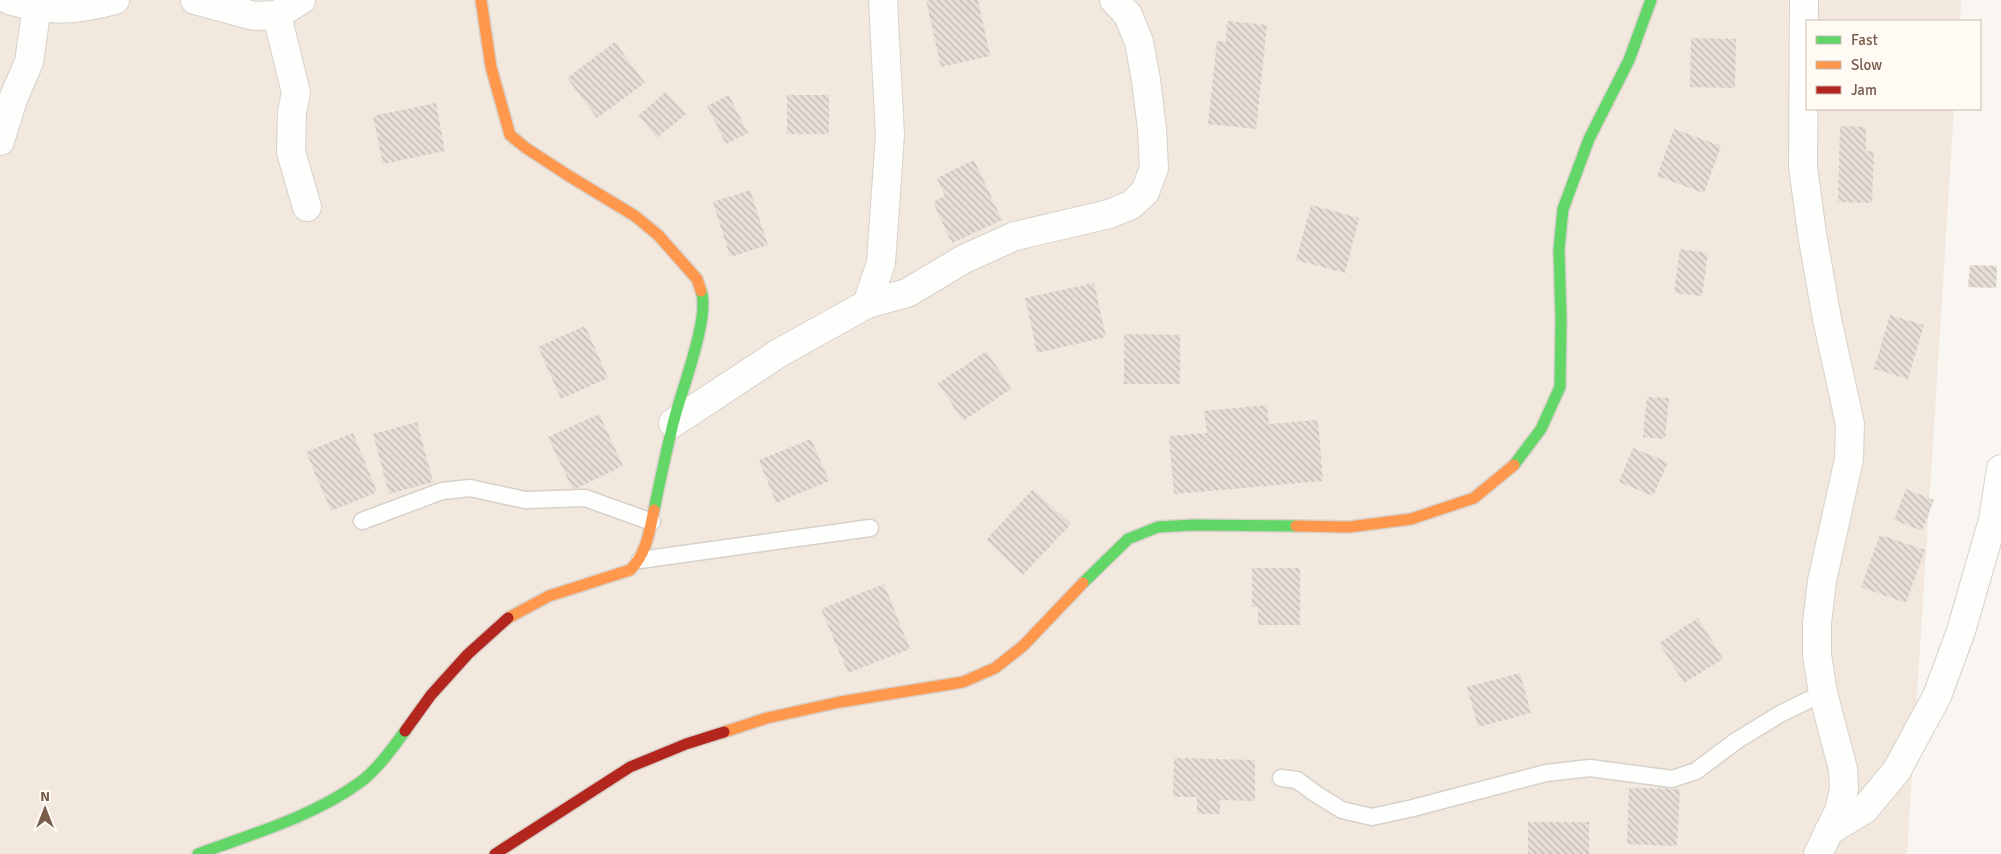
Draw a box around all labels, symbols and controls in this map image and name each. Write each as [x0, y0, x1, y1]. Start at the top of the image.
legend [1806, 20, 1981, 110]
text: Fast [1851, 31, 1878, 49]
text: Slow [1851, 56, 1882, 74]
text: Jam [1851, 81, 1877, 99]
north arrow [20, 784, 70, 834]
text: N [40, 788, 50, 805]

